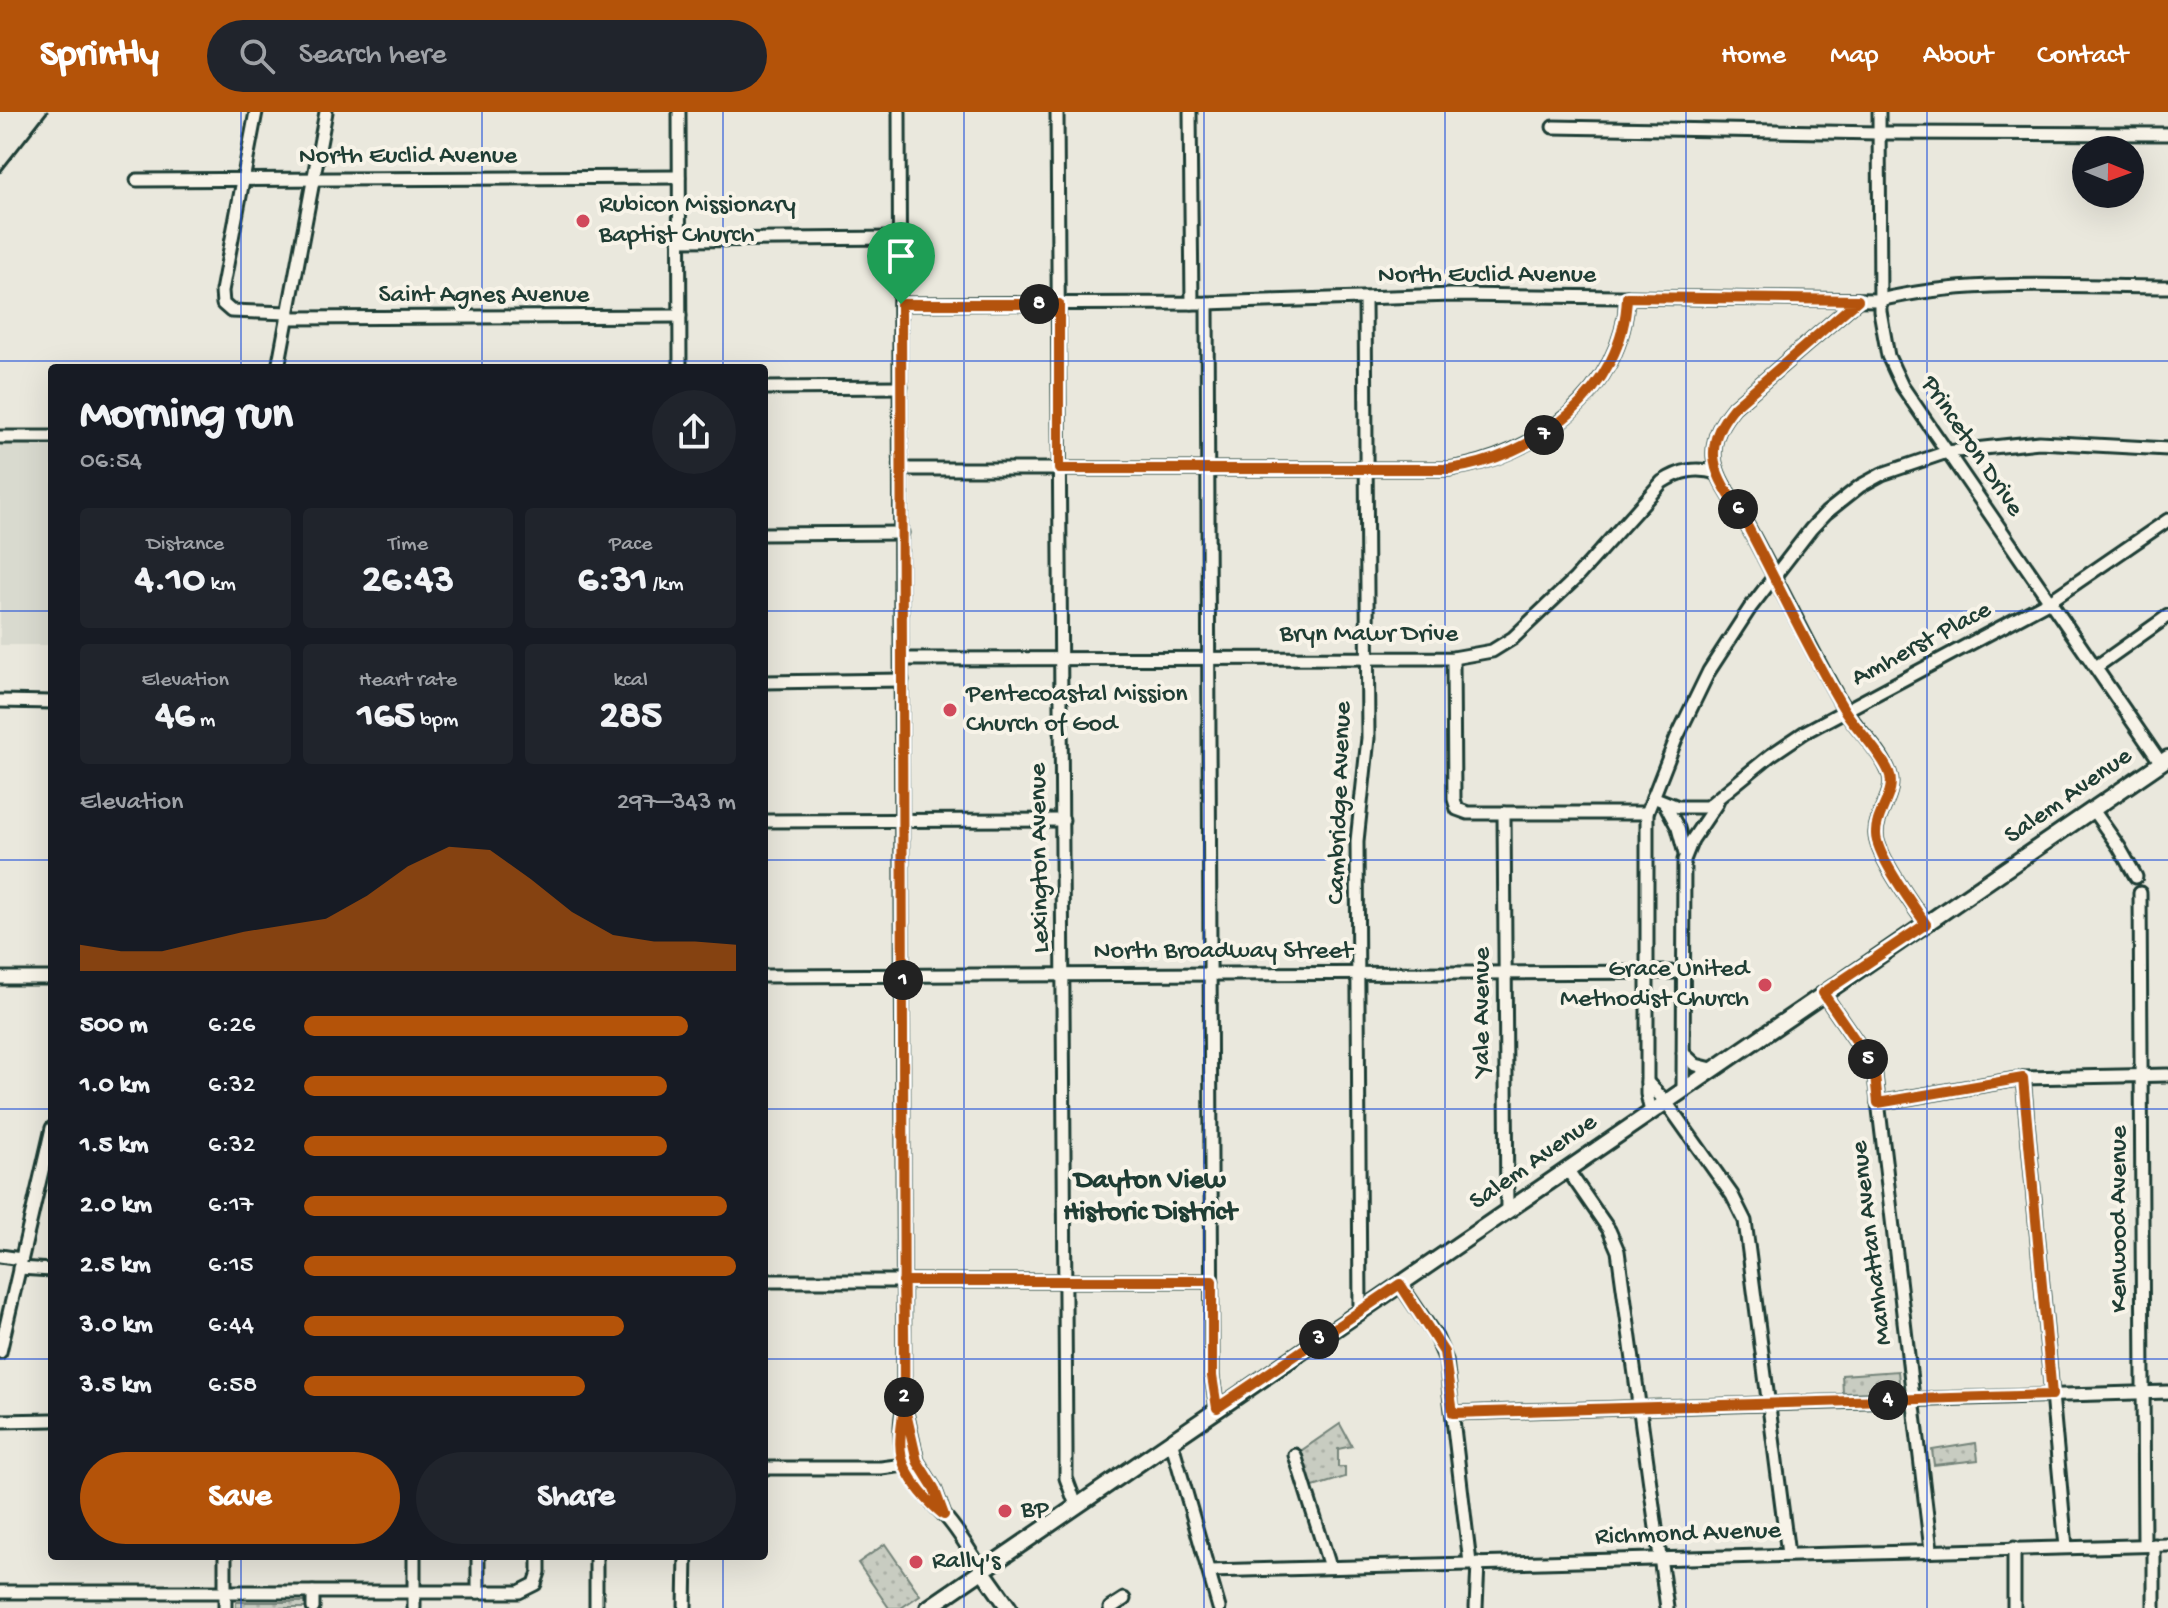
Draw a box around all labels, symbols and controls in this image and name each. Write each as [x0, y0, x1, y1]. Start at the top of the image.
search box [207, 20, 767, 92]
text: Sprintly [40, 34, 159, 78]
icon: search [235, 34, 279, 78]
text: Search here [299, 39, 446, 74]
text: Home [1721, 40, 1786, 73]
text: Map [1830, 40, 1879, 73]
text: About [1923, 40, 1993, 73]
text: Contact [2037, 40, 2128, 73]
north arrow [2072, 136, 2144, 208]
map controls [2072, 136, 2144, 208]
street label: North Euclid Avenue [299, 142, 518, 173]
place label: Rubicon Missionary Baptist Church [598, 191, 796, 252]
marker: Rubicon Missionary Baptist Church [574, 212, 592, 230]
pin [867, 222, 935, 304]
icon: arrive [879, 234, 923, 278]
street label: North Euclid Avenue [1378, 261, 1597, 292]
street label: Saint Agnes Avenue [378, 281, 590, 312]
pin: 8 [1019, 284, 1059, 324]
text: 8 [1033, 291, 1045, 317]
street label: Princeton Drive [1912, 370, 2030, 524]
button: share [652, 390, 736, 474]
text: Morning run [80, 391, 293, 443]
pin: 7 [1524, 415, 1564, 455]
text: 7 [1538, 422, 1550, 448]
text: 06:54 [80, 447, 142, 478]
pin: 6 [1718, 489, 1758, 529]
text: 6 [1732, 496, 1744, 522]
text: Distance [146, 532, 224, 558]
text: Time [388, 532, 428, 558]
text: Pace [609, 532, 652, 558]
text: 4.10 [135, 558, 205, 605]
text: 26:43 [362, 558, 454, 605]
text: 6:31 [578, 558, 648, 605]
text: km [205, 572, 236, 598]
text: /km [648, 572, 684, 598]
street label: Amherst Place [1847, 595, 1998, 695]
street label: Bryn Mawr Drive [1279, 620, 1459, 651]
text: Elevation [142, 668, 229, 694]
text: Heart rate [359, 668, 457, 694]
text: kcal [613, 668, 648, 694]
place label: Pentecoastal Mission Church of God [965, 680, 1188, 741]
text: 46 [155, 694, 195, 741]
text: 165 [358, 694, 415, 741]
text: 285 [599, 694, 662, 741]
street label: Cambridge Avenue [1322, 700, 1360, 905]
marker: Pentecoastal Mission Church of God [941, 701, 959, 719]
text: m [195, 708, 215, 734]
text: bpm [415, 708, 458, 734]
street label: Salem Avenue [1999, 741, 2139, 852]
street label: Lexington Avenue [1024, 762, 1058, 953]
text: Elevation [80, 788, 183, 819]
text: 297–343 m [617, 788, 736, 819]
street label: North Broadway Street [1094, 937, 1355, 968]
street label: Yale Avenue [1468, 946, 1499, 1079]
place label: Grace United Methodist Church [1560, 955, 1751, 1016]
pin: 1 [883, 960, 923, 1000]
text: 1 [899, 967, 907, 993]
marker: Grace United Methodist Church [1756, 976, 1774, 994]
text: 500 m [80, 1011, 148, 1042]
text: 6:26 [208, 1011, 255, 1042]
pin: 5 [1848, 1039, 1888, 1079]
text: 5 [1862, 1046, 1874, 1072]
text: 1.0 km [80, 1071, 150, 1102]
text: 6:32 [208, 1071, 256, 1102]
street label: Salem Avenue [1464, 1107, 1604, 1218]
street label: Kenwood Avenue [2105, 1125, 2136, 1312]
text: 1.5 km [80, 1131, 149, 1162]
text: 6:32 [208, 1131, 256, 1162]
street label: Manhattan Avenue [1845, 1139, 1901, 1347]
district label: Dayton View Historic District [1063, 1165, 1239, 1230]
text: 2.0 km [80, 1191, 152, 1222]
text: 6:17 [208, 1191, 253, 1222]
text: 2.5 km [80, 1251, 151, 1282]
text: 6:15 [208, 1251, 254, 1282]
text: 3.0 km [80, 1311, 153, 1342]
text: 6:44 [208, 1311, 254, 1342]
pin: 3 [1299, 1319, 1339, 1359]
text: 3 [1313, 1326, 1325, 1352]
text: 3.5 km [80, 1371, 152, 1402]
text: 6:58 [208, 1371, 257, 1402]
pin: 2 [884, 1377, 924, 1417]
pin: 4 [1868, 1380, 1908, 1420]
text: 2 [899, 1384, 909, 1410]
text: 4 [1883, 1387, 1893, 1413]
button: Save [80, 1452, 400, 1544]
button: Share [416, 1452, 736, 1544]
place label: BP [1020, 1496, 1049, 1527]
marker: BP [996, 1502, 1014, 1520]
street label: Richmond Avenue [1595, 1516, 1782, 1554]
place label: Rally's [932, 1547, 1002, 1578]
marker: Rally's [907, 1553, 925, 1571]

